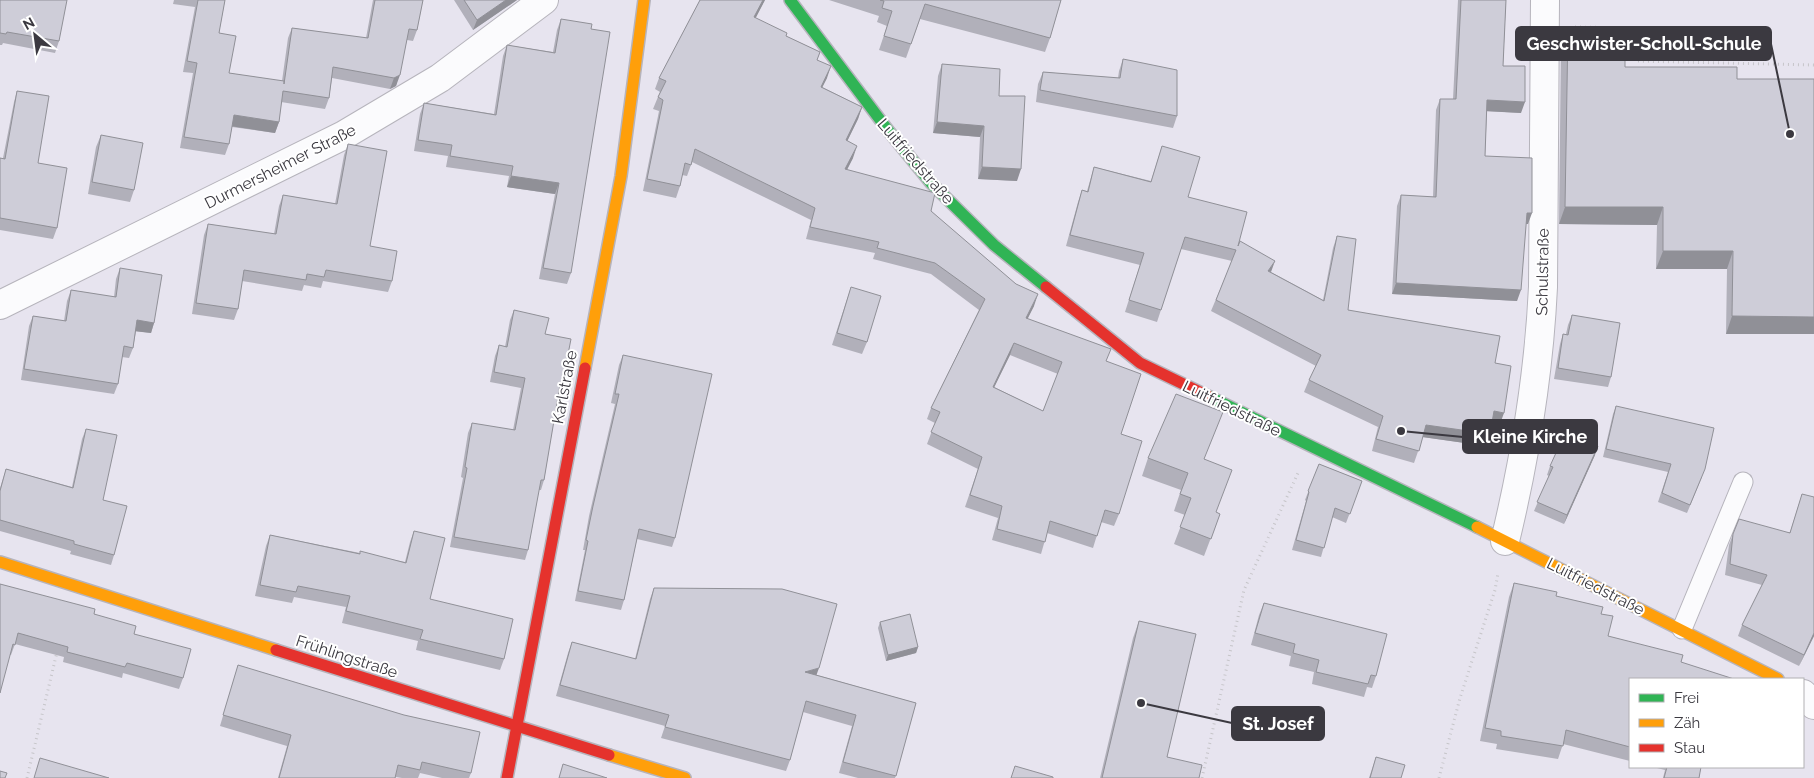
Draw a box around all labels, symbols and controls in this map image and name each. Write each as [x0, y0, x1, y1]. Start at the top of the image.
north arrow [10, 10, 60, 60]
text: N [20, 14, 37, 33]
callout: Geschwister-Scholl-Schule [1516, 27, 1771, 60]
text: Geschwister-Scholl-Schule [1526, 33, 1762, 54]
street label: Luitfriedstraße [873, 115, 958, 208]
street label: Durmersheimer Straße [201, 120, 359, 213]
street label: Schulstraße [1532, 228, 1553, 316]
street label: Karlstraße [548, 349, 581, 426]
street label: Luitfriedstraße [1180, 376, 1284, 440]
callout: Kleine Kirche [1463, 420, 1597, 453]
text: Kleine Kirche [1473, 426, 1587, 447]
street label: Luitfriedstraße [1544, 554, 1648, 619]
street label: Frühlingstraße [294, 631, 400, 682]
legend [1629, 678, 1804, 768]
text: Frei [1674, 689, 1699, 707]
callout: St. Josef [1232, 707, 1324, 740]
text: St. Josef [1242, 713, 1315, 734]
text: Zäh [1674, 714, 1700, 732]
text: Stau [1674, 739, 1705, 757]

